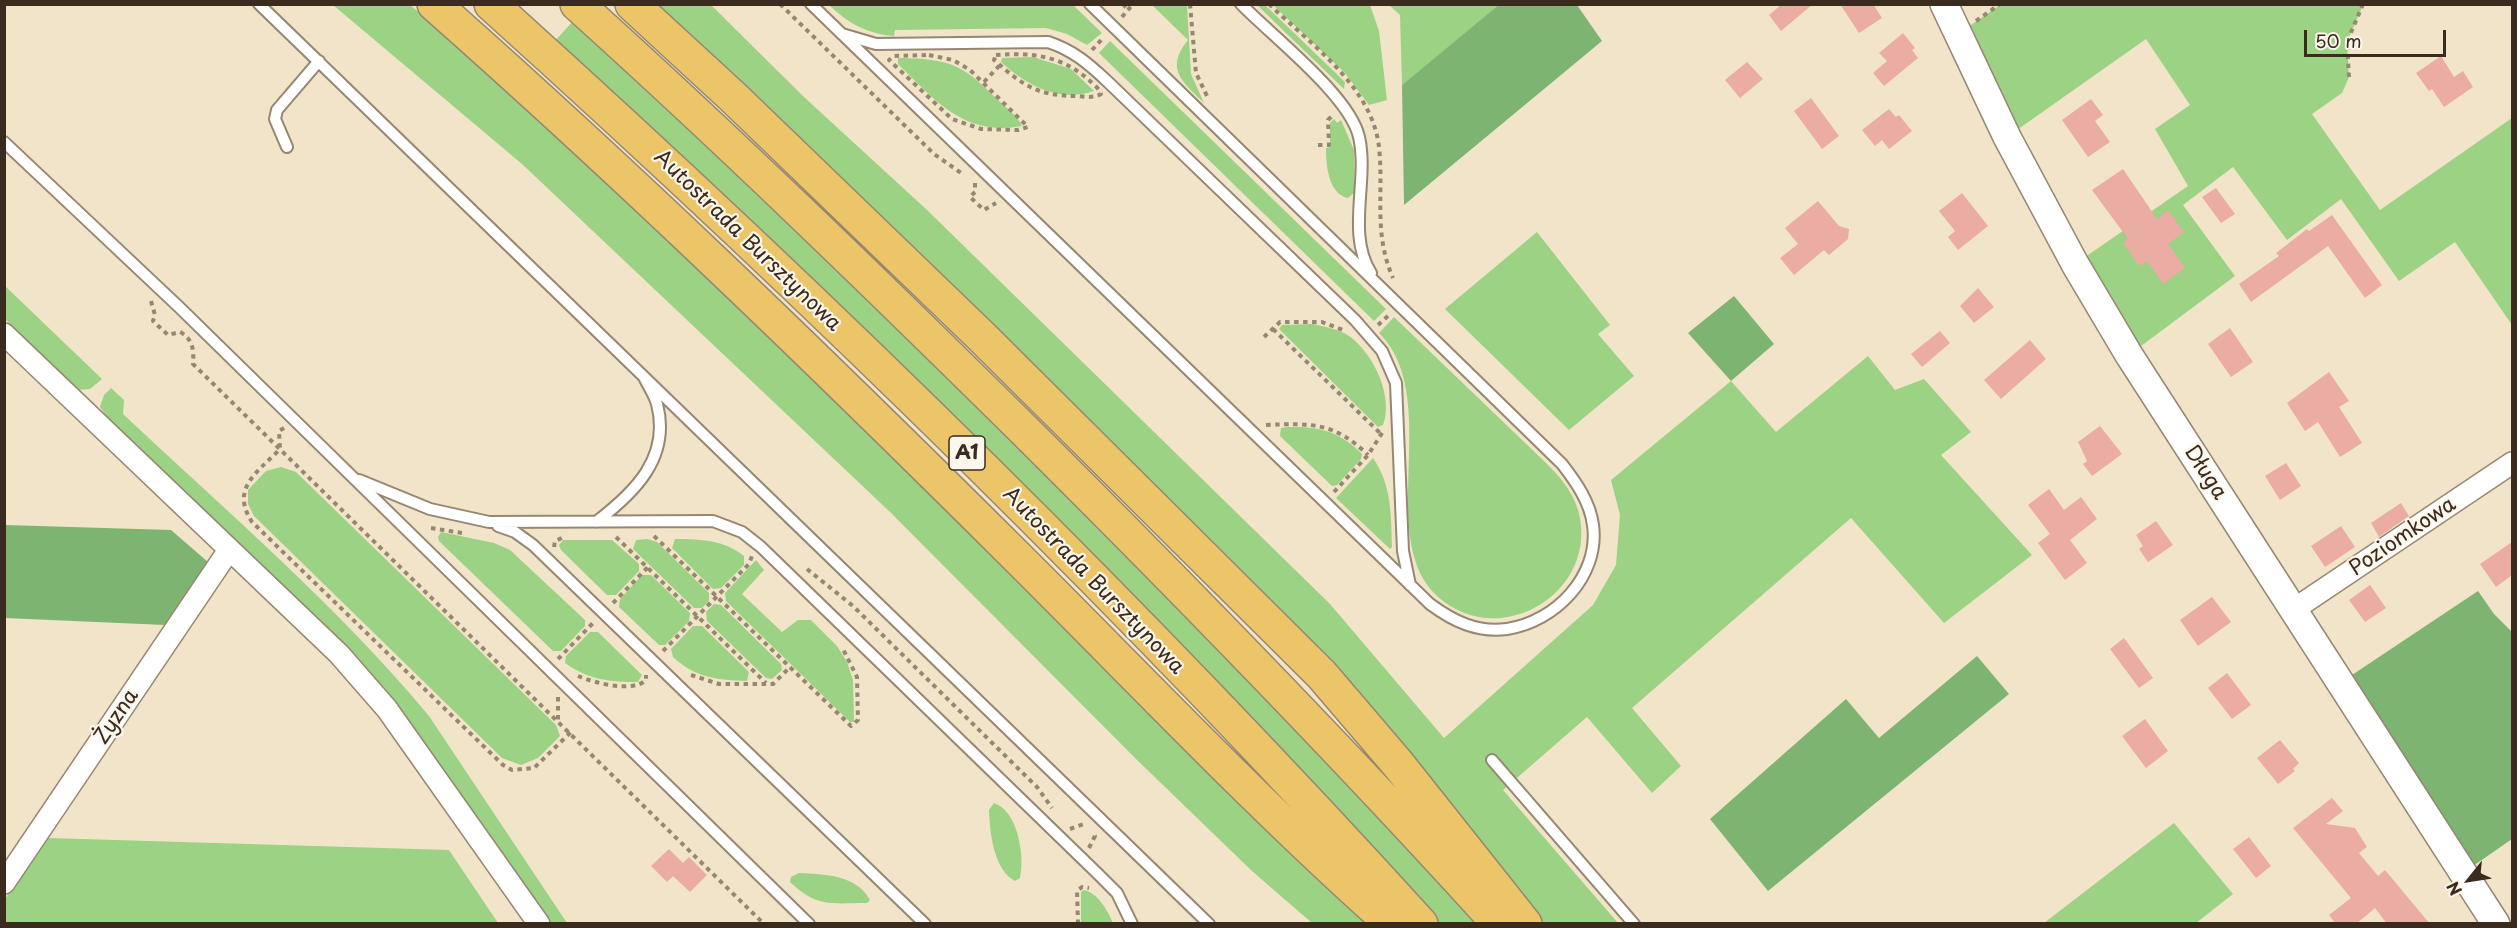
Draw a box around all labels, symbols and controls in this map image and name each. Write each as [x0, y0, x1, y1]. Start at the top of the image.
scale bar [2307, 18, 2450, 56]
text: 50 m [2315, 27, 2362, 54]
street label: Autostrada Bursztynowa [648, 145, 846, 337]
road number: A1 [949, 436, 985, 470]
street label: Długa [2178, 441, 2232, 505]
street label: Autostrada Bursztynowa [997, 482, 1189, 680]
street label: Poziomkowa [2345, 492, 2461, 582]
street label: Żyzna [89, 685, 145, 749]
north arrow [2439, 850, 2499, 910]
text: N [2440, 878, 2467, 900]

